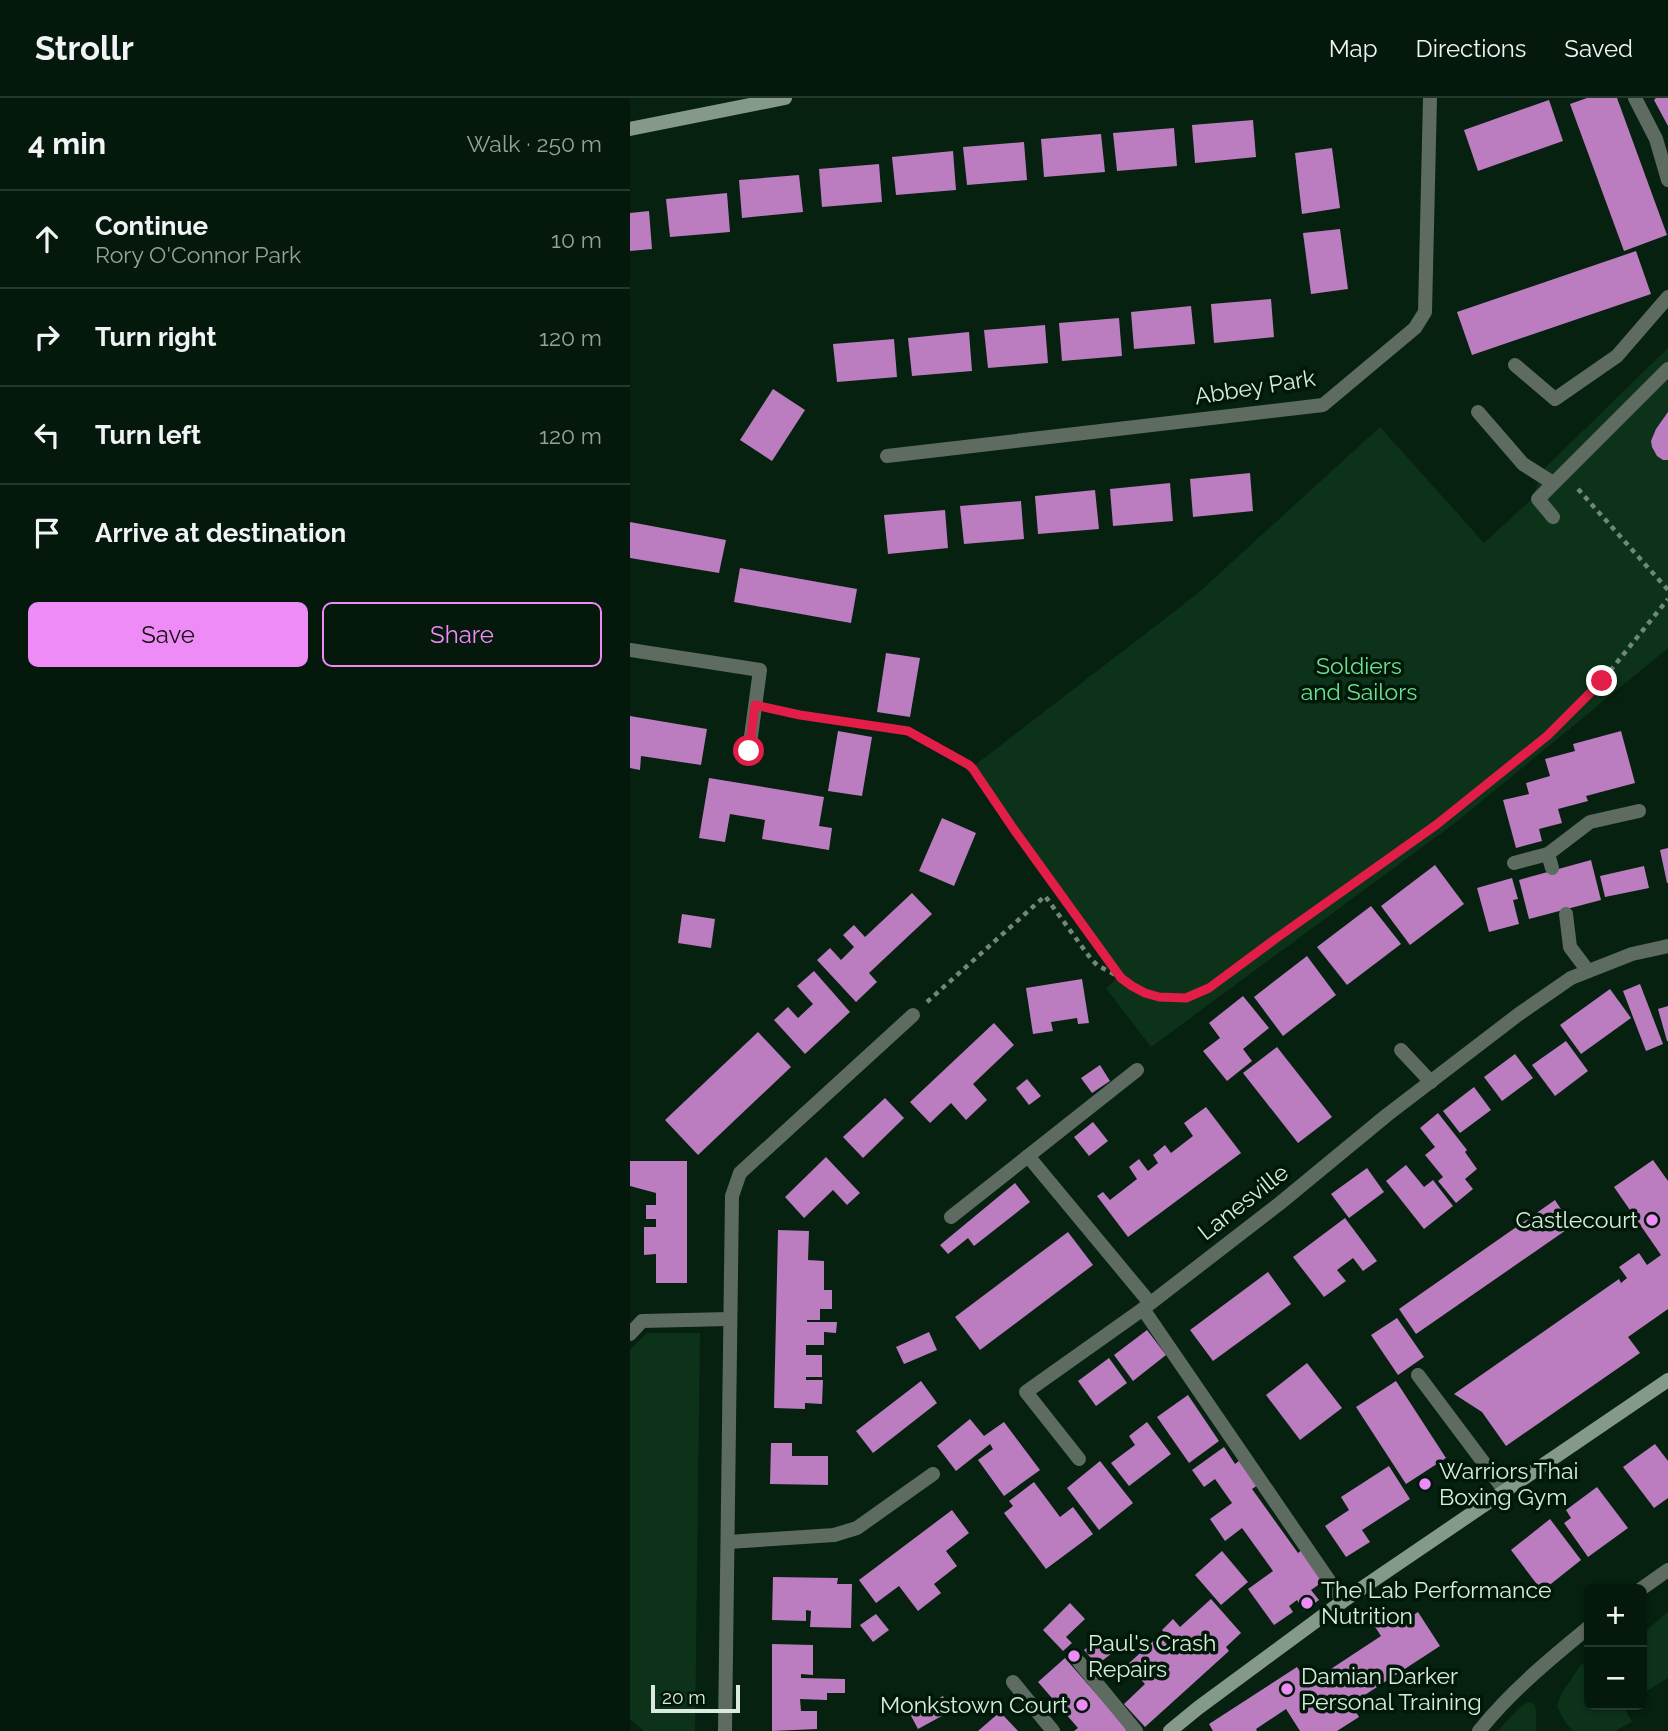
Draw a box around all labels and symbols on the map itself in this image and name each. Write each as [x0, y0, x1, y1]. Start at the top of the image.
street label: Abbey Park [1193, 364, 1317, 409]
park label: Soldiers and Sailors [1301, 652, 1417, 705]
route end [1586, 665, 1617, 696]
route start [733, 735, 764, 766]
street label: Lanesville [1192, 1158, 1293, 1245]
place label: Castlecourt [1515, 1206, 1638, 1233]
marker: Castlecourt [1644, 1212, 1660, 1228]
place label: Warriors Thai Boxing Gym [1439, 1457, 1579, 1510]
marker: Warriors Thai Boxing Gym [1417, 1476, 1433, 1492]
place label: The Lab Performance Nutrition [1321, 1576, 1552, 1629]
marker: The Lab Performance Nutrition [1299, 1595, 1315, 1611]
place label: Paul's Crash Repairs [1088, 1629, 1216, 1682]
marker: Paul's Crash Repairs [1066, 1648, 1082, 1664]
place label: Damian Darker Personal Training [1301, 1662, 1482, 1715]
marker: Damian Darker Personal Training [1279, 1681, 1295, 1697]
scale bar [651, 1682, 740, 1714]
place label: Monkstown Court [880, 1691, 1068, 1718]
marker: Monkstown Court [1074, 1697, 1090, 1713]

